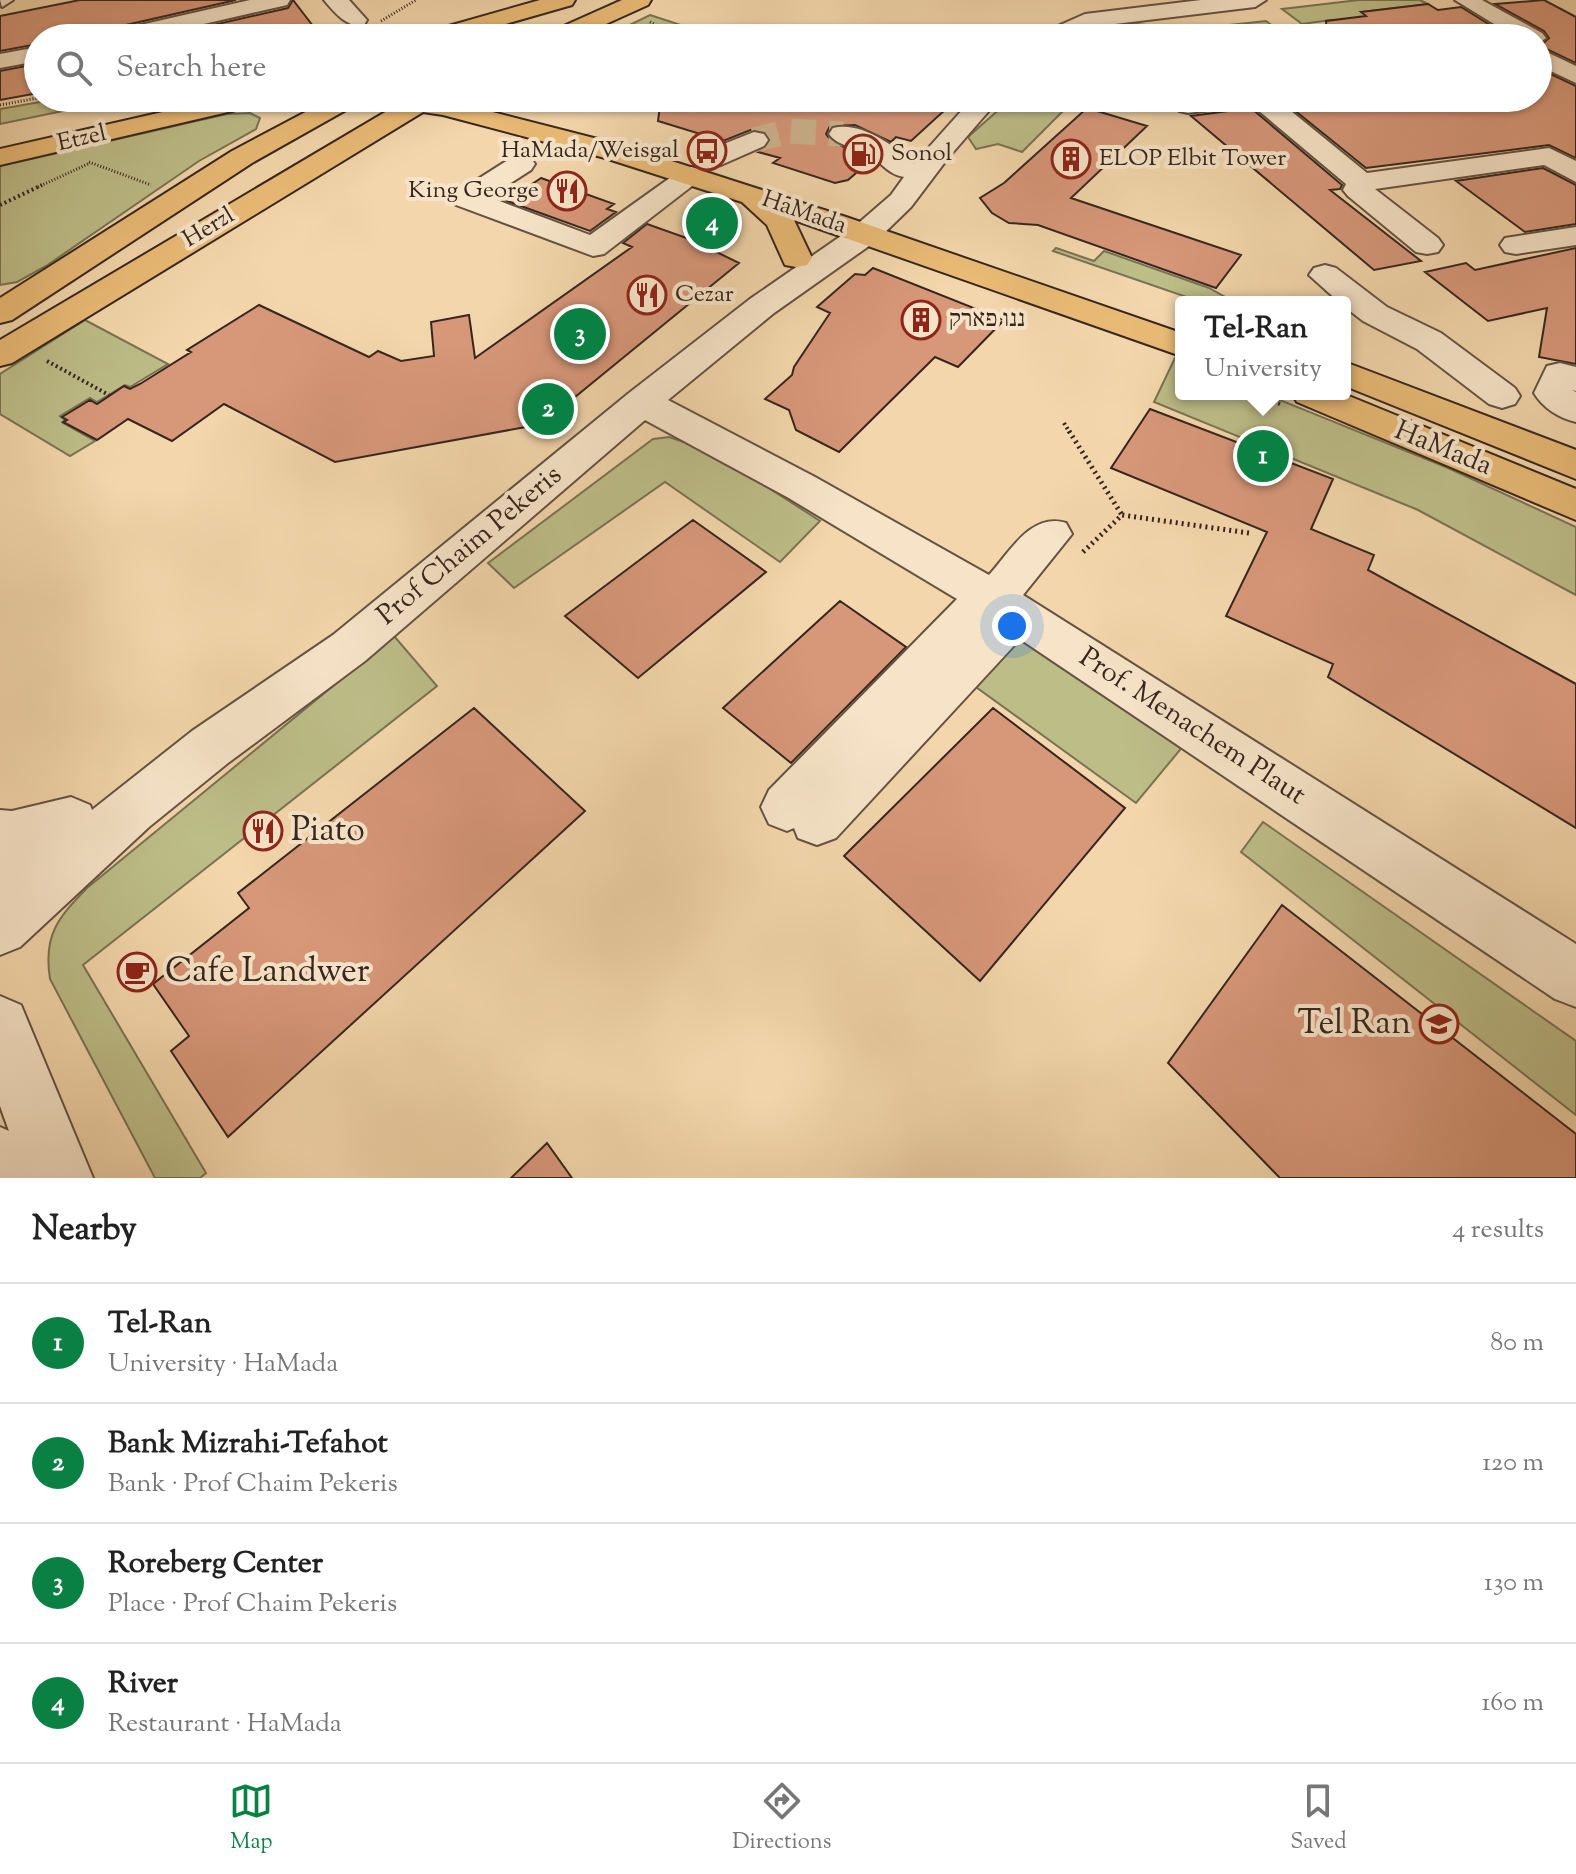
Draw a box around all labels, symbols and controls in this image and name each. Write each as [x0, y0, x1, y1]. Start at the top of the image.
search box [24, 24, 1552, 112]
icon: search [52, 46, 96, 90]
text: Search here [116, 47, 266, 90]
street label: Etzel [54, 117, 110, 161]
bus stop icon: HaMada/Weisgal [686, 130, 728, 172]
fuel station icon: Sonol [842, 133, 884, 175]
place label: HaMada/Weisgal [501, 134, 679, 168]
place label: Sonol [891, 137, 952, 171]
building icon: ELOP Elbit Tower [1050, 138, 1092, 180]
place label: ELOP Elbit Tower [1099, 142, 1286, 176]
restaurant icon: King George [546, 170, 588, 212]
place label: King George [408, 174, 539, 208]
street label: HaMada [757, 183, 851, 243]
pin: 4 [686, 193, 738, 253]
street label: Herzl [177, 199, 242, 257]
restaurant icon: Cezar [626, 274, 668, 316]
place label: Cezar [675, 278, 734, 312]
popup [1175, 296, 1351, 400]
building icon: ננו פארק [900, 299, 942, 341]
place label: ננו פארק [949, 303, 1025, 337]
pin: 3 [554, 304, 606, 364]
text: Tel-Ran [1204, 308, 1308, 351]
text: University [1204, 351, 1322, 388]
pin: 2 [522, 379, 574, 439]
street label: HaMada [1388, 411, 1498, 487]
pin: 1 [1237, 426, 1289, 486]
street label: Prof Chaim Pekeris [369, 457, 571, 635]
your location [992, 606, 1032, 646]
street label: Prof. Menachem Plaut [1071, 638, 1314, 816]
place label: Piato [291, 807, 365, 856]
restaurant icon: Piato [242, 810, 284, 852]
place label: Cafe Landwer [165, 948, 370, 997]
cafe icon: Cafe Landwer [116, 951, 158, 993]
place label: Tel Ran [1298, 1000, 1411, 1049]
school or university icon: Tel Ran [1418, 1003, 1460, 1045]
text: Nearby [32, 1206, 137, 1255]
text: 4 results [1452, 1212, 1544, 1249]
text: Tel-Ran [108, 1303, 212, 1346]
text: 1 [54, 1325, 62, 1362]
text: 80 m [1490, 1325, 1544, 1362]
text: University · HaMada [108, 1346, 338, 1383]
text: Bank Mizrahi-Tefahot [108, 1423, 388, 1466]
text: 2 [52, 1445, 64, 1482]
text: 120 m [1482, 1445, 1544, 1482]
text: Bank · Prof Chaim Pekeris [108, 1466, 398, 1503]
text: Roreberg Center [108, 1543, 323, 1586]
text: 3 [53, 1565, 63, 1602]
text: 130 m [1484, 1565, 1544, 1602]
text: Place · Prof Chaim Pekeris [108, 1586, 397, 1623]
text: River [108, 1663, 178, 1706]
text: 4 [51, 1685, 65, 1722]
text: 160 m [1481, 1685, 1544, 1722]
text: Restaurant · HaMada [108, 1706, 342, 1743]
tab: Map [229, 1779, 273, 1859]
tab: Directions [732, 1779, 831, 1859]
tab: Saved [1290, 1779, 1347, 1859]

